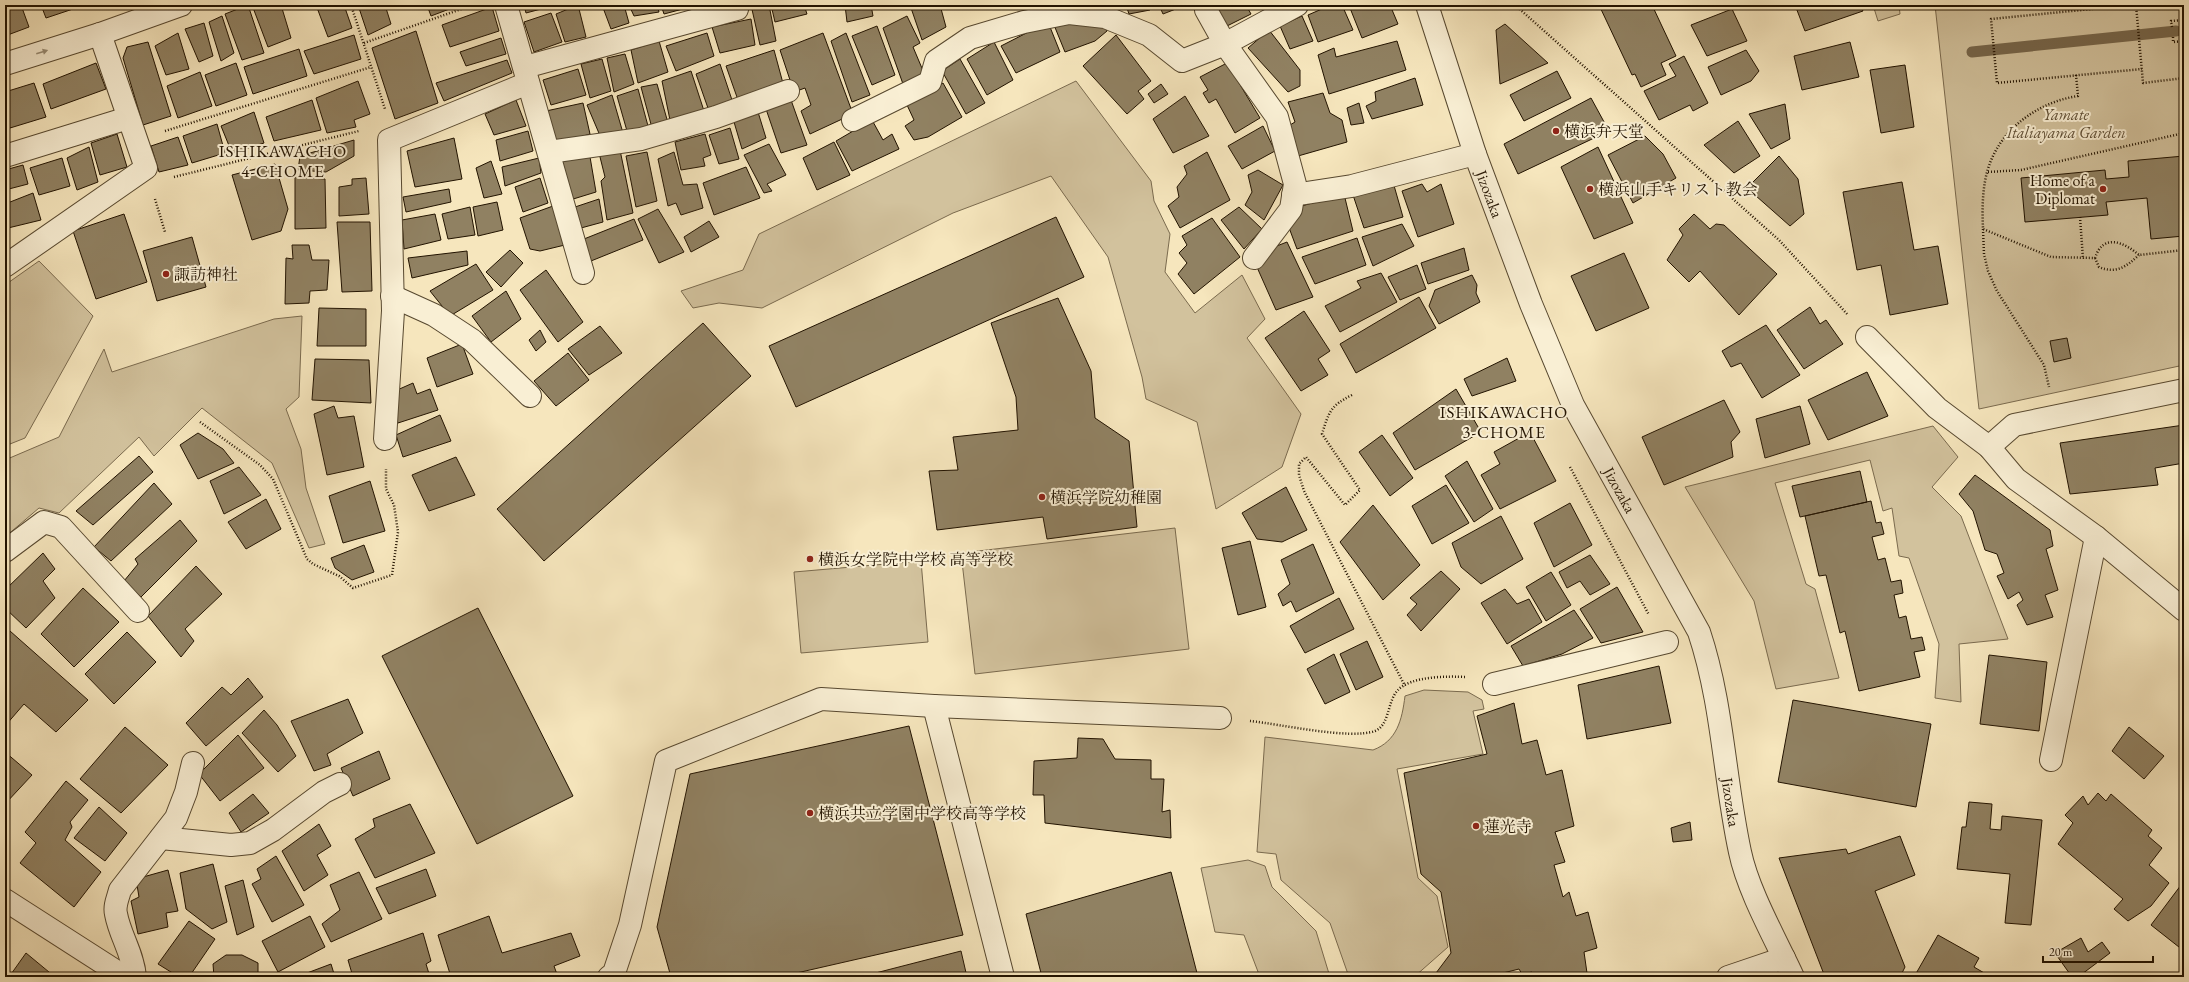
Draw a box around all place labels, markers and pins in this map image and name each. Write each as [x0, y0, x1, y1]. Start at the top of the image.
place label: 横浜弁天堂 [1564, 121, 1644, 142]
marker: 横浜弁天堂 [1551, 126, 1561, 136]
place label: Home of a Diplomat [2030, 170, 2096, 209]
place label: 横浜山手キリスト教会 [1598, 179, 1758, 200]
marker: 横浜山手キリスト教会 [1585, 184, 1595, 194]
marker: Home of a Diplomat [2098, 184, 2108, 194]
place label: 諏訪神社 [174, 264, 238, 285]
marker: 諏訪神社 [161, 269, 171, 279]
place label: 横浜学院幼稚園 [1050, 487, 1162, 508]
marker: 横浜学院幼稚園 [1037, 492, 1047, 502]
place label: 横浜女学院中学校 高等学校 [818, 549, 1013, 570]
marker: 横浜女学院中学校 高等学校 [805, 554, 815, 564]
place label: 横浜共立学園中学校高等学校 [818, 803, 1026, 824]
marker: 横浜共立学園中学校高等学校 [805, 808, 815, 818]
place label: 蓮光寺 [1484, 816, 1532, 837]
marker: 蓮光寺 [1471, 821, 1481, 831]

